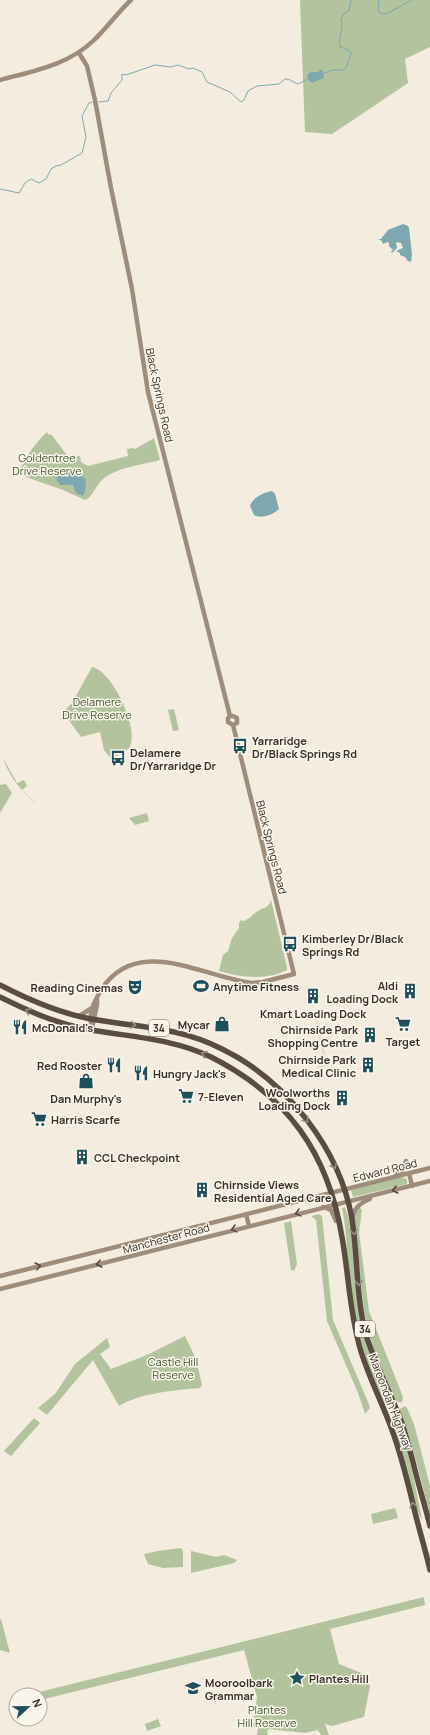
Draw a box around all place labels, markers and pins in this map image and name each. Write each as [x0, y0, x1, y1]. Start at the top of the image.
place label: Yarraridge Dr/Black Springs Rd [252, 733, 357, 761]
bus stop icon: Yarraridge Dr/Black Springs Rd [231, 737, 249, 755]
place label: Delamere Dr/Yarraridge Dr [130, 745, 217, 773]
bus stop icon: Delamere Dr/Yarraridge Dr [109, 749, 127, 767]
place label: Kimberley Dr/Black Springs Rd [302, 931, 404, 959]
bus stop icon: Kimberley Dr/Black Springs Rd [281, 935, 299, 953]
sports icon: Anytime Fitness [192, 977, 210, 995]
theatre icon: Reading Cinemas [126, 978, 144, 996]
place label: Aldi Loading Dock [327, 978, 399, 1006]
place label: Anytime Fitness [213, 979, 299, 994]
place label: Reading Cinemas [31, 980, 123, 995]
building icon: Aldi Loading Dock [401, 982, 419, 1000]
building icon: Kmart Loading Dock [304, 987, 322, 1005]
place label: Kmart Loading Dock [260, 1006, 367, 1021]
shop icon: Mycar [213, 1015, 231, 1033]
supermarket icon: Target [394, 1015, 412, 1033]
place label: Mycar [178, 1017, 211, 1032]
restaurant icon: McDonald's [11, 1018, 29, 1036]
place label: McDonald's [32, 1020, 93, 1035]
place label: Chirnside Park Shopping Centre [267, 1022, 359, 1050]
building icon: Chirnside Park Shopping Centre [361, 1026, 379, 1044]
place label: Target [386, 1034, 421, 1049]
place label: Chirnside Park Medical Clinic [278, 1052, 357, 1080]
restaurant icon: Red Rooster [105, 1056, 123, 1074]
building icon: Chirnside Park Medical Clinic [359, 1056, 377, 1074]
place label: Red Rooster [37, 1058, 103, 1073]
restaurant icon: Hungry Jack's [132, 1064, 150, 1082]
place label: Hungry Jack's [153, 1066, 226, 1081]
shop icon: Dan Murphy's [77, 1072, 95, 1090]
place label: Woolworths Loading Dock [259, 1085, 331, 1113]
supermarket icon: 7-Eleven [177, 1087, 195, 1105]
place label: 7-Eleven [198, 1089, 244, 1104]
building icon: Woolworths Loading Dock [333, 1089, 351, 1107]
place label: Dan Murphy's [50, 1091, 122, 1106]
supermarket icon: Harris Scarfe [30, 1110, 48, 1128]
place label: Harris Scarfe [51, 1112, 120, 1127]
building icon: CCL Checkpoint [73, 1148, 91, 1166]
place label: CCL Checkpoint [94, 1150, 180, 1165]
place label: Chirnside Views Residential Aged Care [214, 1177, 332, 1205]
building icon: Chirnside Views Residential Aged Care [193, 1181, 211, 1199]
place icon: Plantes Hill [288, 1669, 306, 1687]
place label: Plantes Hill [309, 1671, 369, 1686]
place label: Mooroolbark Grammar [205, 1675, 273, 1703]
school or university icon: Mooroolbark Grammar [184, 1679, 202, 1697]

